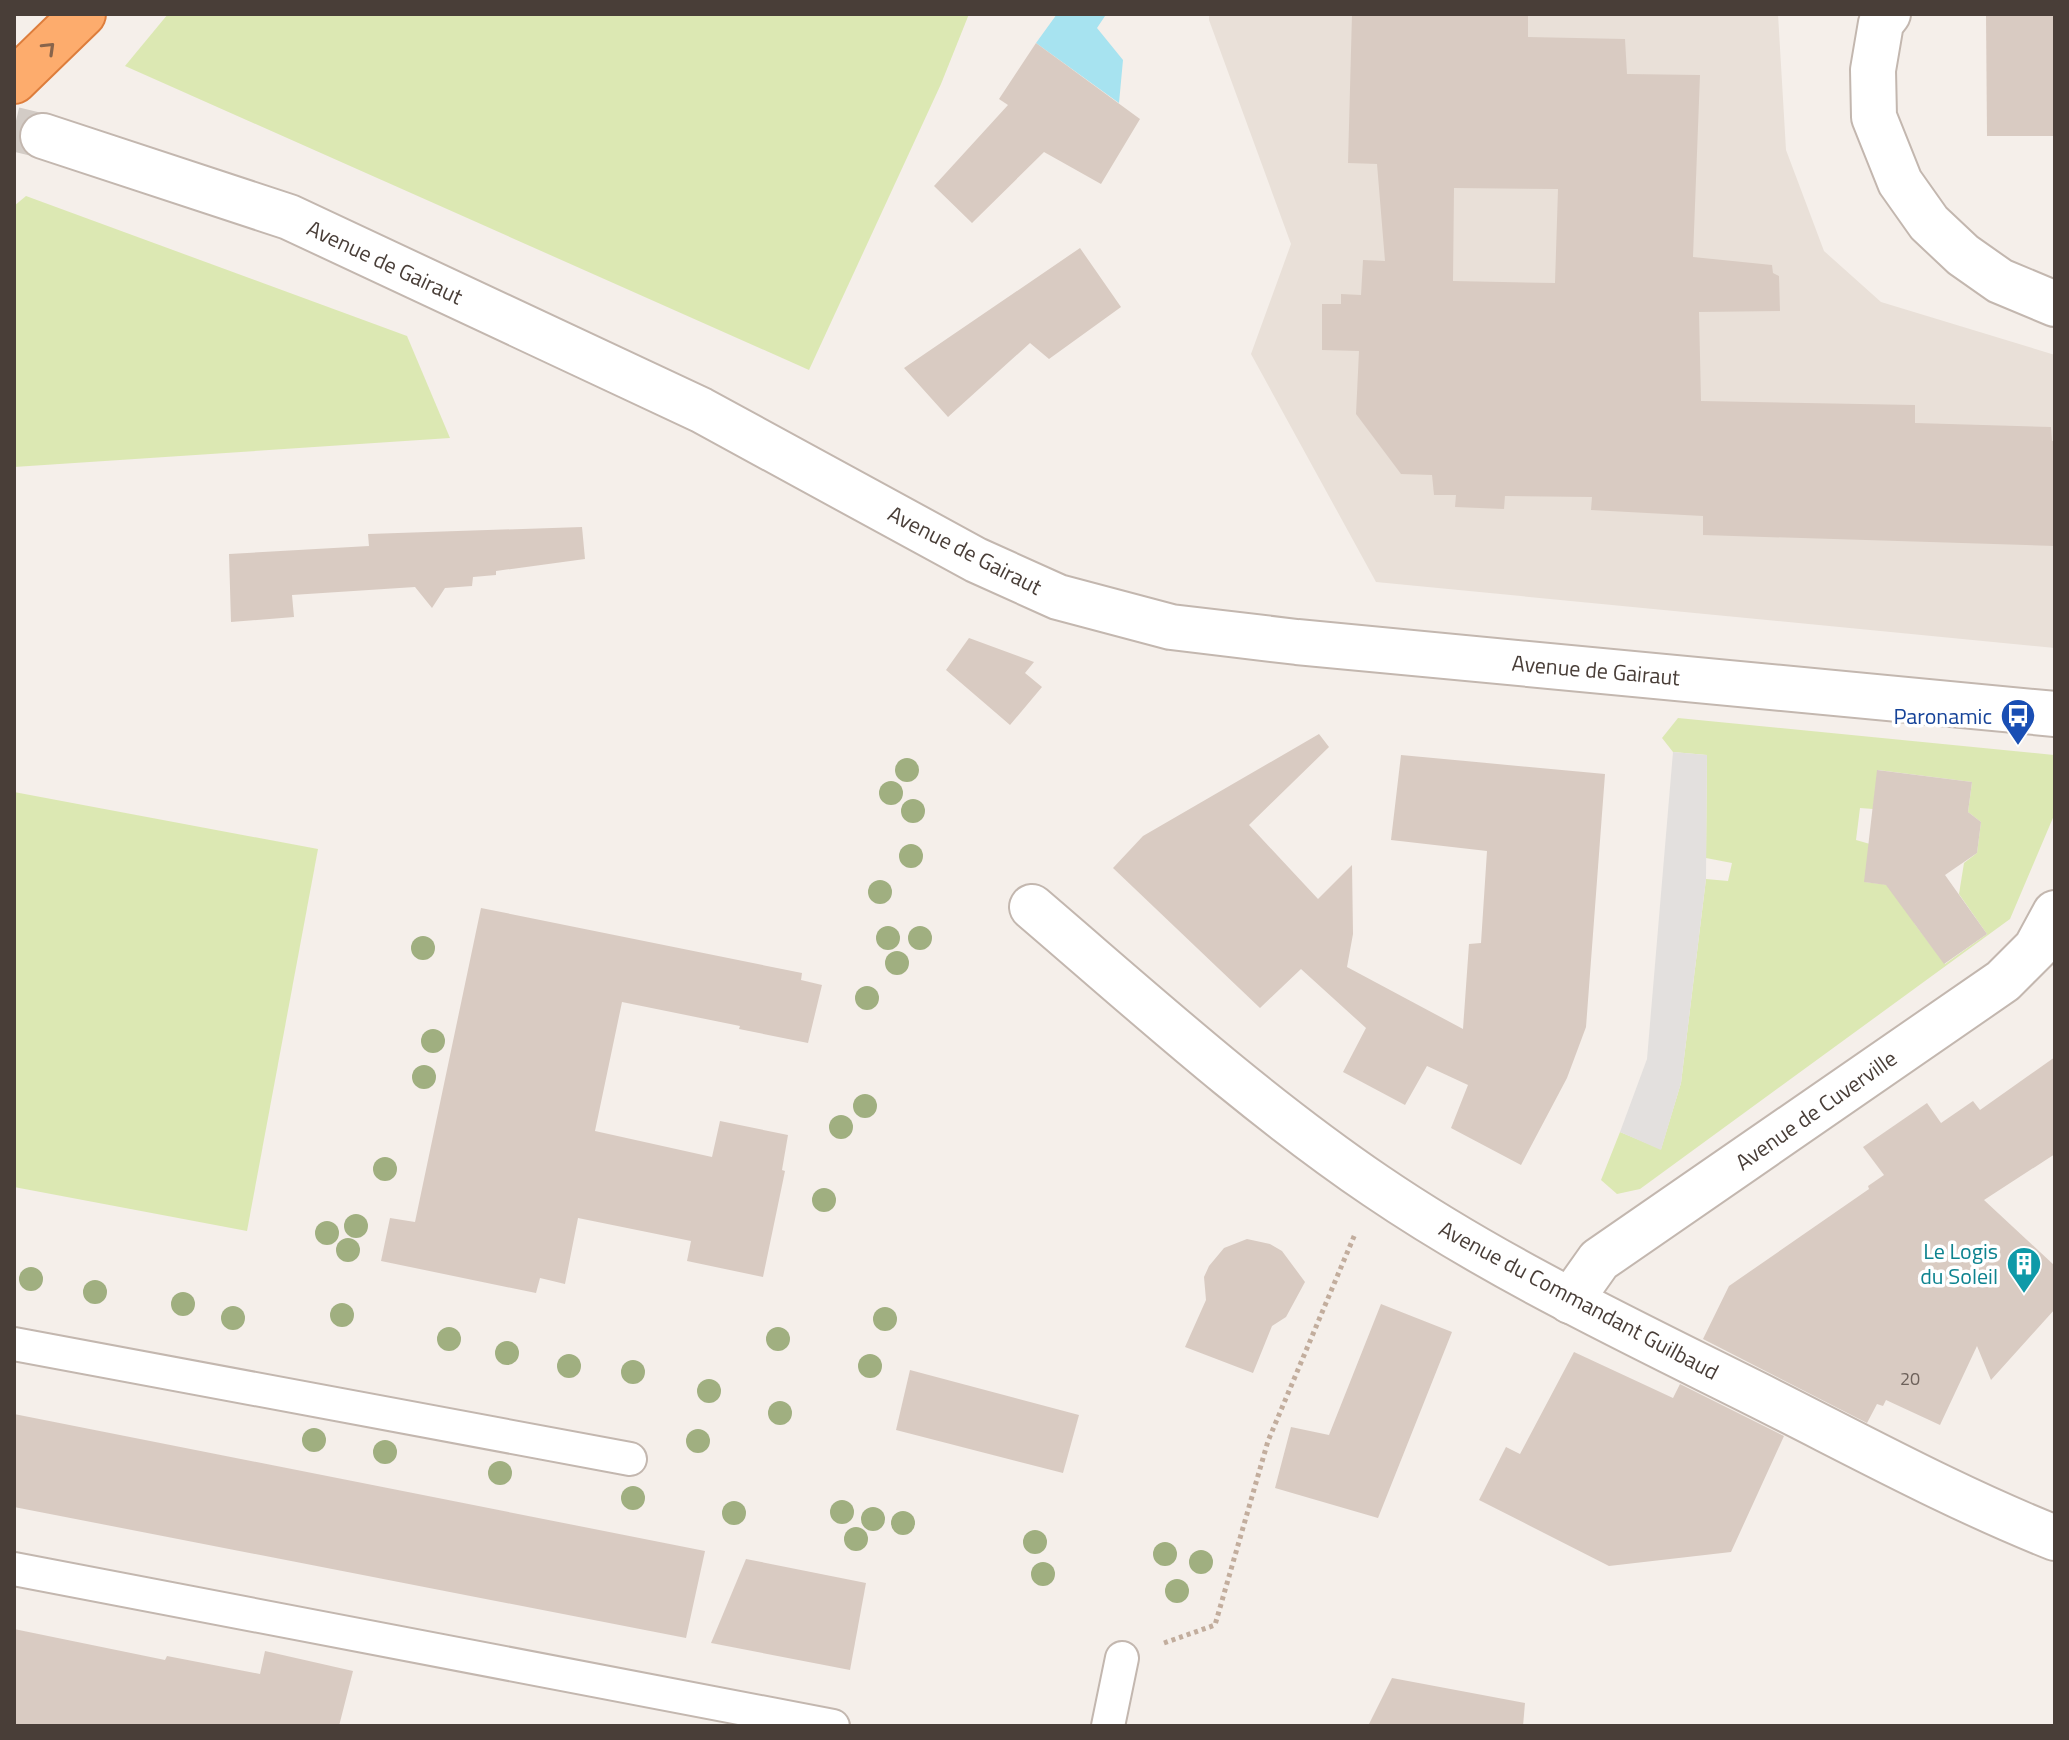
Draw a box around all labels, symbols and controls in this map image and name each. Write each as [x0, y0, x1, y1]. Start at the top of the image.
one-way arrow [40, 42, 54, 57]
street label: Avenue de Gairaut [301, 211, 469, 313]
street label: Avenue de Gairaut [882, 497, 1048, 604]
street label: Avenue de Gairaut [1510, 646, 1682, 694]
bus stop icon: Paronamic [1999, 697, 2037, 747]
place label: Paronamic [1893, 699, 1992, 733]
street label: Avenue de Cuverville [1728, 1041, 1904, 1179]
street label: Avenue du Commandant Guilbaud [1433, 1212, 1725, 1388]
place label: Le Logis du Soleil [1920, 1234, 1998, 1293]
building icon: Le Logis du Soleil [2005, 1245, 2043, 1295]
house number: 20 [1900, 1365, 1920, 1392]

